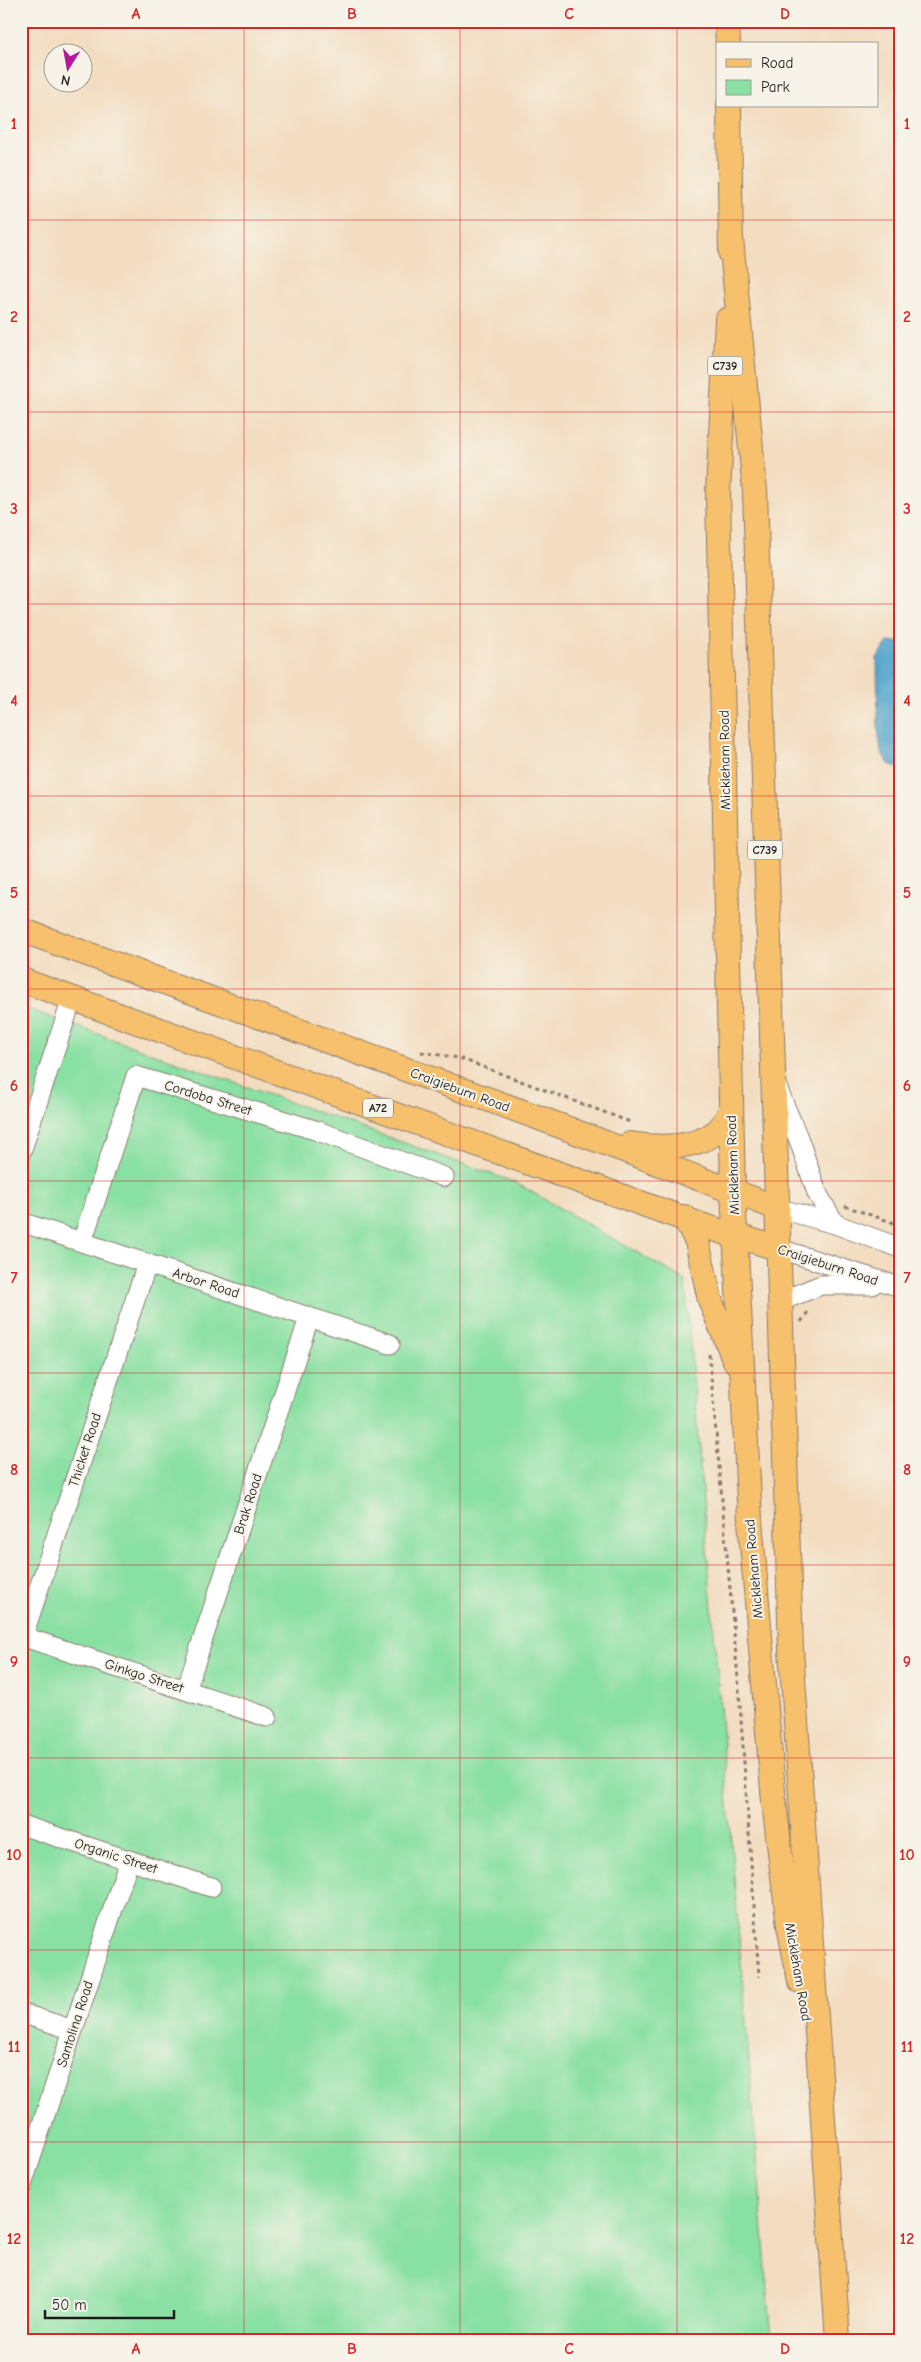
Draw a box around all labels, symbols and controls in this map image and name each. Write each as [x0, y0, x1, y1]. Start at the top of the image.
text: A [132, 5, 141, 23]
text: B [347, 5, 357, 23]
text: C [564, 5, 574, 23]
text: D [780, 5, 790, 23]
north arrow [42, 42, 92, 92]
legend [716, 42, 878, 108]
text: Road [761, 54, 793, 72]
text: N [60, 71, 72, 89]
text: Park [761, 78, 790, 96]
text: 1 [11, 115, 17, 133]
text: 1 [904, 115, 910, 133]
text: 2 [10, 308, 18, 326]
text: 2 [903, 308, 911, 326]
road number: C739 [708, 356, 742, 376]
text: 3 [10, 500, 18, 518]
text: 3 [903, 500, 911, 518]
text: 4 [10, 692, 18, 710]
text: 4 [903, 692, 911, 710]
street label: Mickleham Road [716, 710, 734, 810]
road number: C739 [748, 840, 782, 860]
text: 5 [10, 884, 18, 902]
text: 5 [903, 884, 911, 902]
street label: Craigieburn Road [408, 1064, 512, 1116]
text: 6 [10, 1077, 18, 1095]
street label: Cordoba Street [162, 1077, 255, 1120]
text: 6 [903, 1077, 911, 1095]
road number: A72 [363, 1098, 393, 1118]
street label: Mickleham Road [723, 1115, 743, 1215]
street label: Craigieburn Road [776, 1241, 880, 1289]
street label: Arbor Road [171, 1264, 241, 1302]
text: 7 [10, 1269, 18, 1287]
text: 7 [903, 1269, 911, 1287]
street label: Thicket Road [65, 1411, 105, 1489]
text: 8 [10, 1461, 18, 1479]
text: 8 [903, 1461, 911, 1479]
street label: Brak Road [230, 1471, 266, 1537]
street label: Mickleham Road [741, 1519, 767, 1619]
text: 9 [10, 1653, 18, 1671]
text: 9 [903, 1653, 911, 1671]
street label: Ginkgo Street [102, 1655, 187, 1697]
street label: Organic Street [72, 1835, 161, 1878]
text: 10 [6, 1846, 22, 1864]
text: 10 [899, 1846, 915, 1864]
street label: Mickleham Road [781, 1921, 815, 2023]
street label: Santolina Road [53, 1979, 97, 2069]
text: 11 [8, 2038, 20, 2056]
text: 11 [901, 2038, 913, 2056]
text: 12 [7, 2230, 21, 2248]
text: 12 [900, 2230, 914, 2248]
scale bar [45, 2287, 174, 2319]
text: 50 m [52, 2296, 87, 2314]
text: A [132, 2340, 141, 2358]
text: B [347, 2340, 357, 2358]
text: C [564, 2340, 574, 2358]
text: D [780, 2340, 790, 2358]

